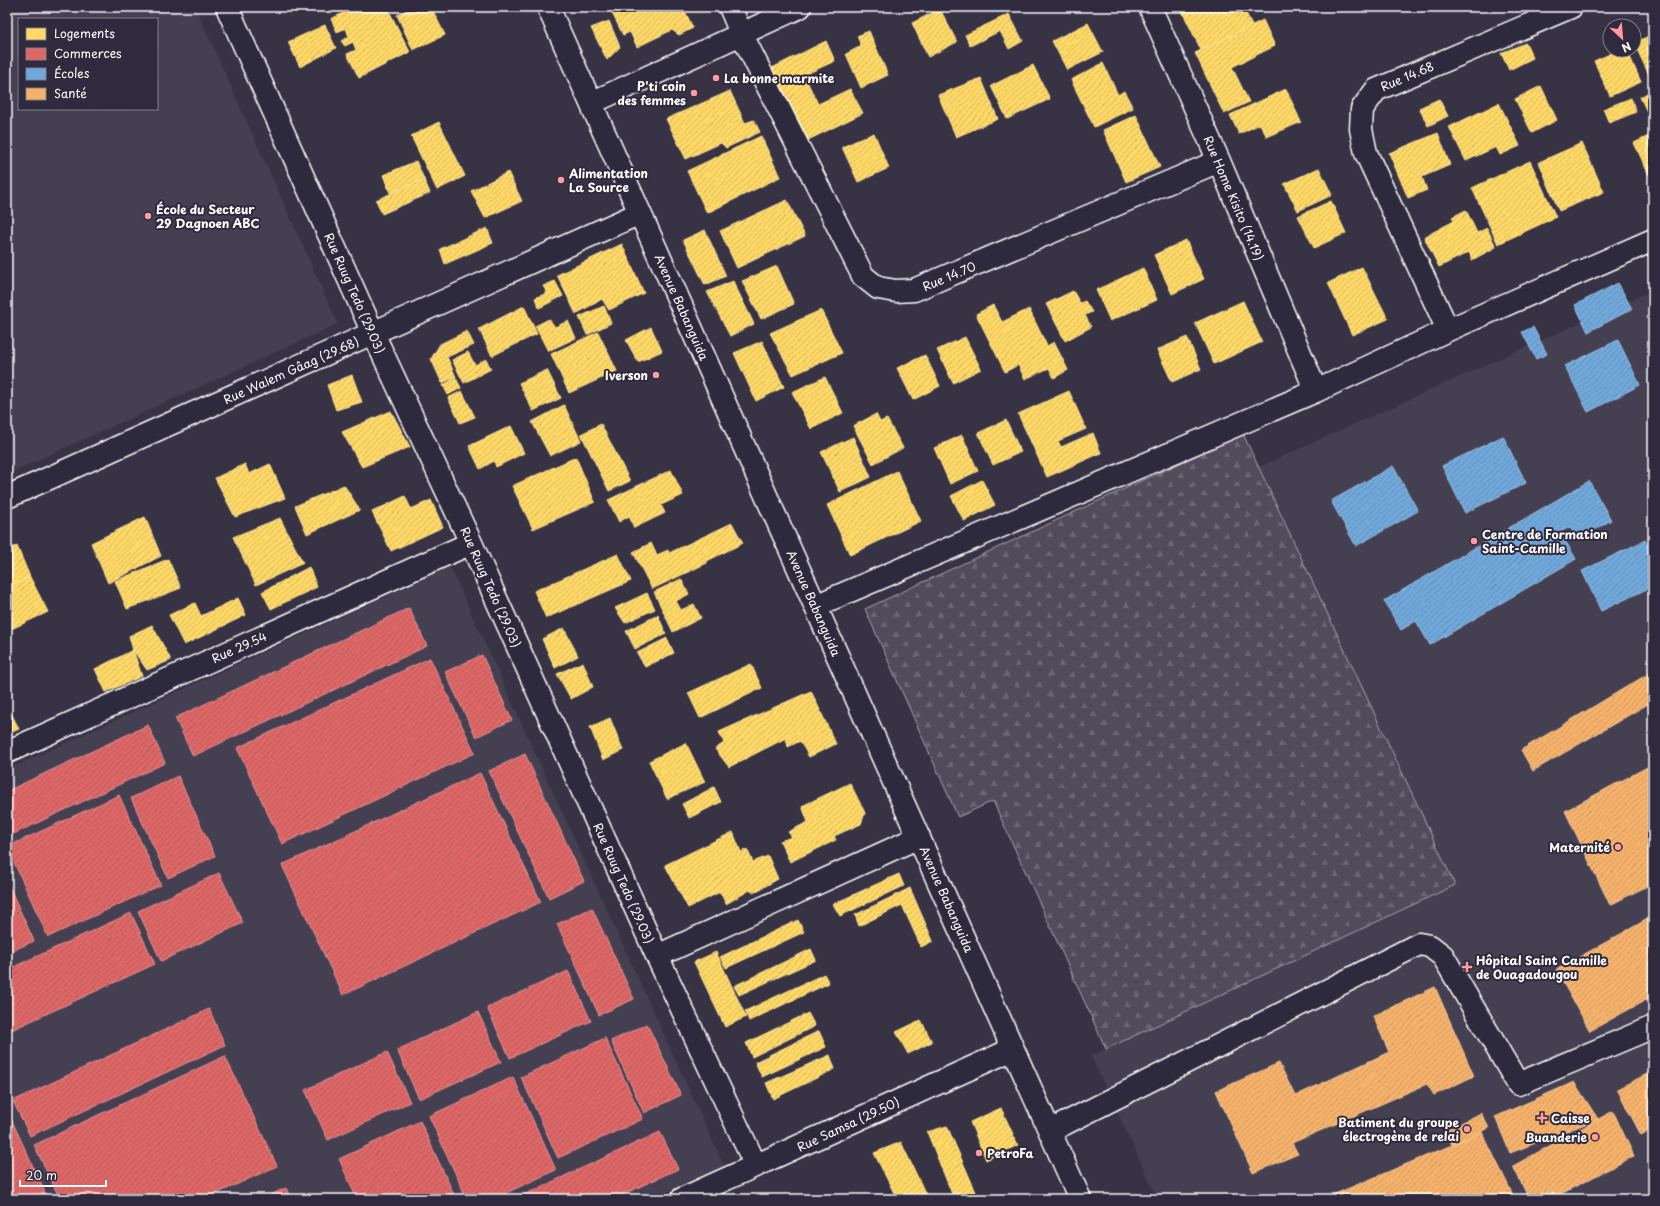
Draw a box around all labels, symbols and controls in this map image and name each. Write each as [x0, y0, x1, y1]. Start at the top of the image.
legend [18, 18, 158, 110]
north arrow [1602, 18, 1642, 58]
text: Logements [54, 24, 115, 42]
text: N [1619, 38, 1634, 57]
text: Commerces [54, 44, 122, 62]
street label: Rue 14.68 [1378, 57, 1436, 95]
text: Écoles [54, 64, 90, 82]
place label: La bonne marmite [724, 69, 835, 87]
marker: La bonne marmite [711, 73, 721, 83]
place label: P'ti coin des femmes [617, 77, 686, 109]
text: Santé [54, 84, 87, 102]
marker: P'ti coin des femmes [689, 88, 699, 98]
street label: Rue Home Kisito (14.19) [1200, 133, 1268, 263]
place label: Alimentation La Source [568, 164, 648, 196]
marker: Alimentation La Source [556, 175, 566, 185]
place label: École du Secteur 29 Dagnoen ABC [156, 200, 259, 232]
marker: École du Secteur 29 Dagnoen ABC [143, 211, 153, 221]
street label: Rue Ruug Tedo (29.03) [320, 230, 390, 356]
street label: Avenue Babanguida [651, 251, 714, 363]
street label: Rue 14.70 [920, 257, 979, 295]
street label: Rue Walem Gâag (29.68) [220, 332, 362, 408]
place label: Iverson [605, 366, 648, 384]
marker: Iverson [651, 370, 661, 380]
street label: Rue Ruug Tedo (29.03) [456, 524, 526, 650]
place label: Centre de Formation Saint-Camille [1482, 525, 1608, 557]
marker: Centre de Formation Saint-Camille [1469, 536, 1479, 546]
street label: Avenue Babanguida [783, 547, 846, 659]
street label: Rue 29.54 [209, 627, 270, 667]
street label: Rue Ruug Tedo (29.03) [589, 820, 659, 946]
place label: Maternité [1549, 838, 1610, 856]
marker: Maternité [1613, 842, 1623, 852]
street label: Avenue Babanguida [916, 843, 979, 955]
place label: Hôpital Saint Camille de Ouagadougou [1476, 951, 1607, 983]
marker: Hôpital Saint Camille de Ouagadougou [1461, 961, 1473, 973]
street label: Rue Samsa (29.50) [794, 1092, 902, 1156]
place label: Caisse [1551, 1109, 1590, 1127]
marker: Caisse [1536, 1112, 1548, 1124]
place label: Batiment du groupe électrogène de relai [1338, 1113, 1459, 1145]
marker: Batiment du groupe électrogène de relai [1462, 1124, 1472, 1134]
place label: Buanderie [1525, 1128, 1587, 1146]
marker: Buanderie [1590, 1132, 1600, 1142]
place label: PetroFa [987, 1144, 1034, 1162]
marker: PetroFa [974, 1148, 984, 1158]
scale bar [20, 1162, 106, 1188]
text: 20 m [26, 1166, 57, 1184]

